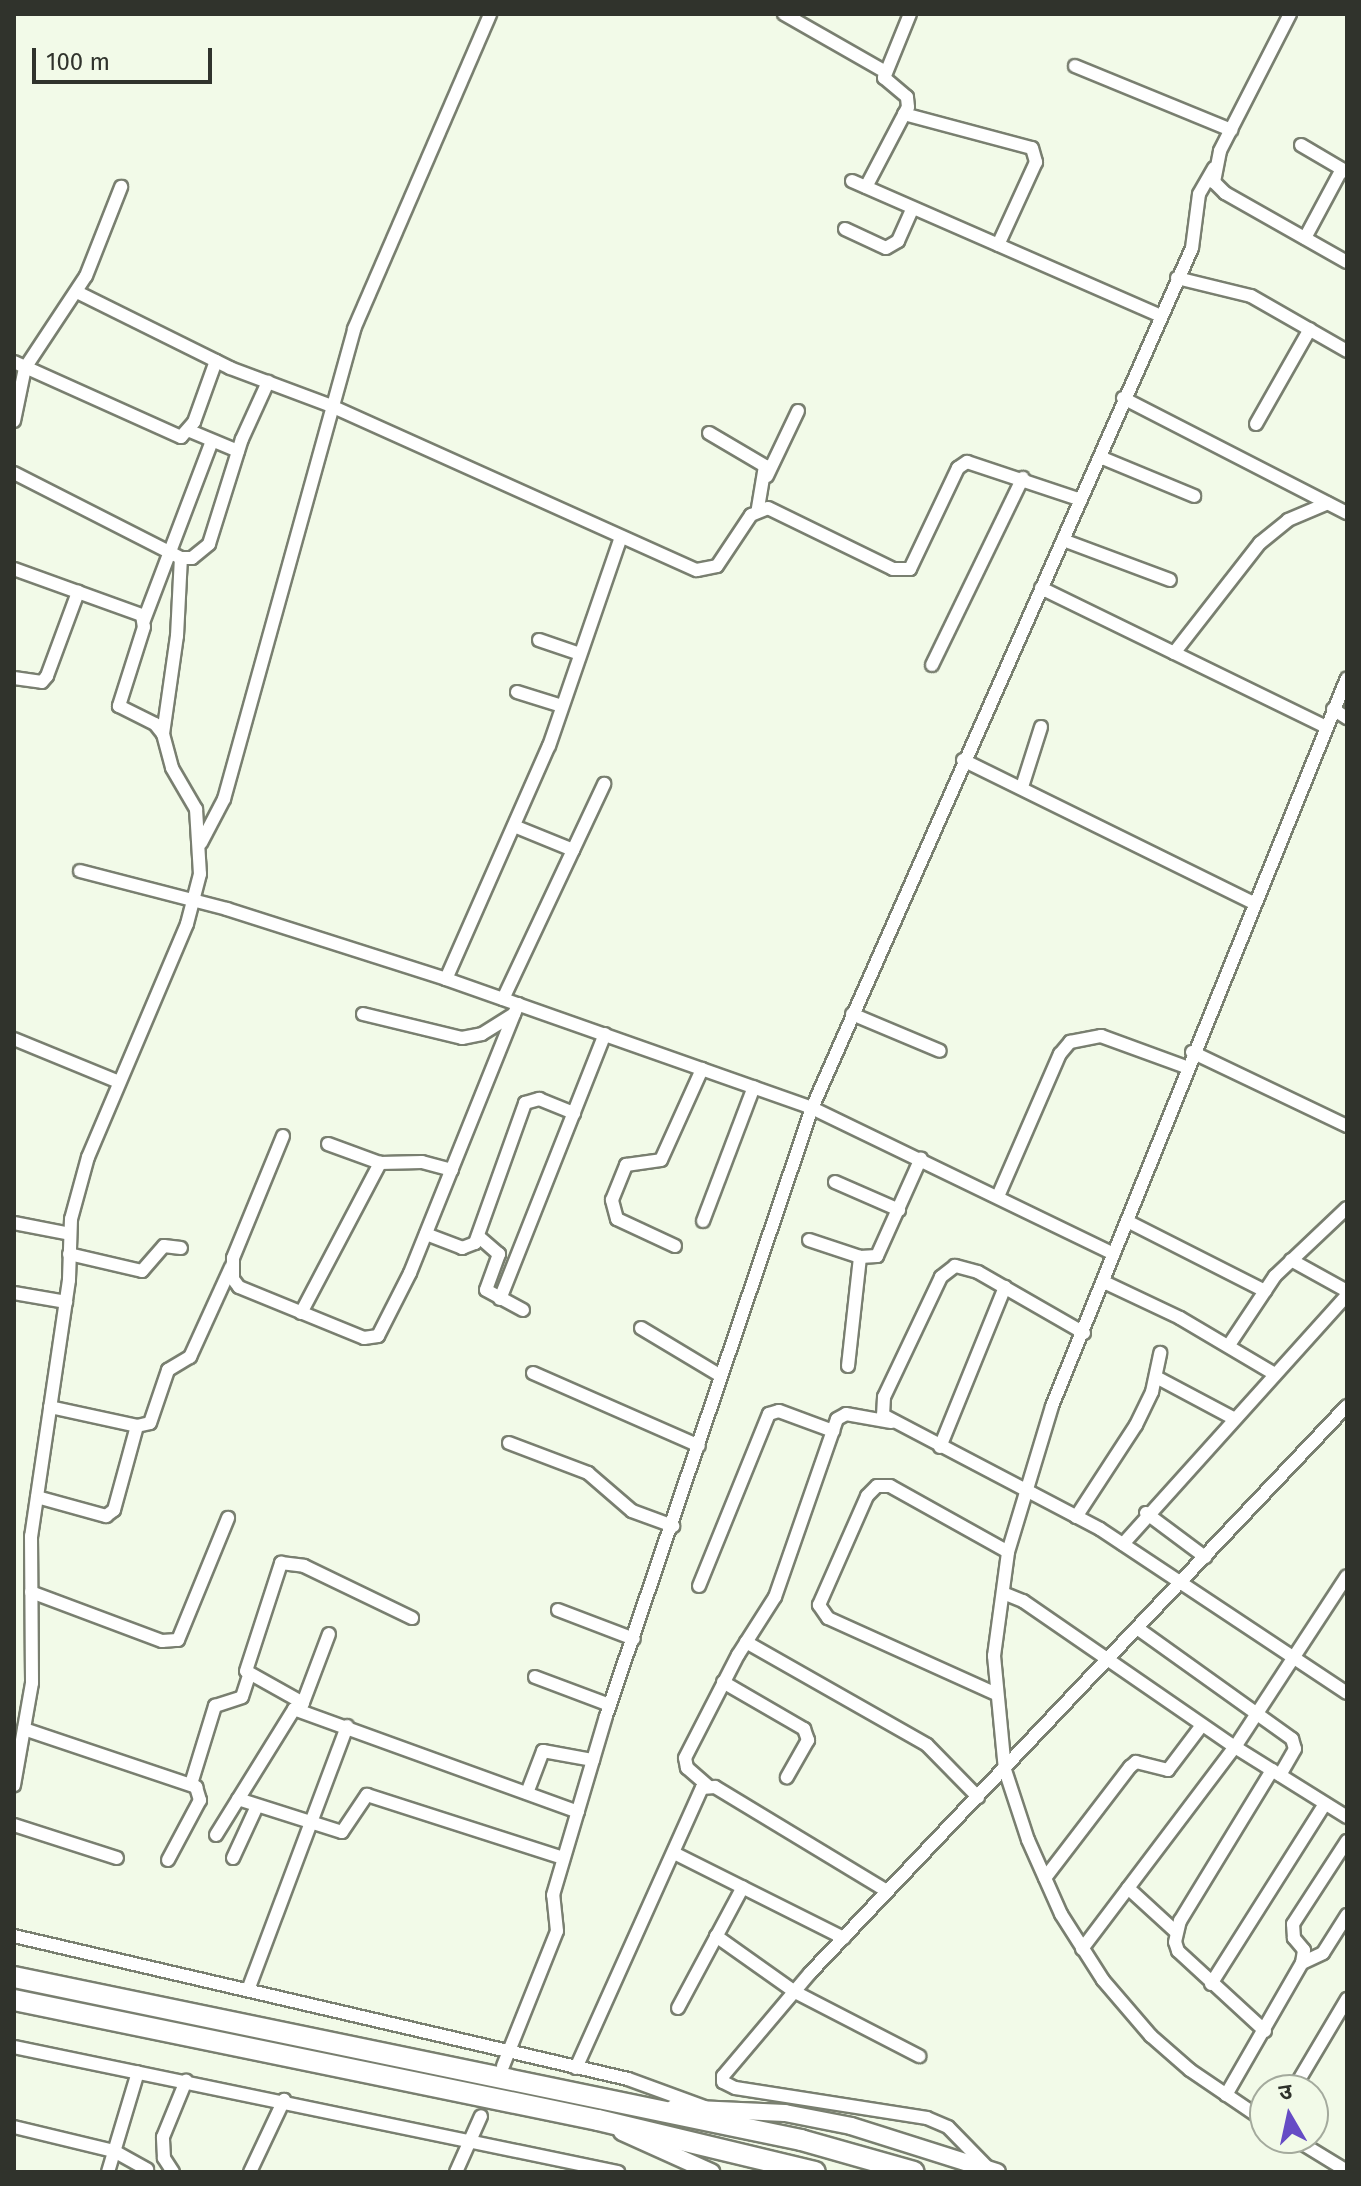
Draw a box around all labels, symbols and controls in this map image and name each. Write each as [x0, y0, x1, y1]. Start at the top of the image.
scale bar [36, 32, 216, 82]
text: 100 m [46, 48, 110, 76]
north arrow [1249, 2074, 1329, 2154]
text: उ [1277, 2077, 1294, 2106]

